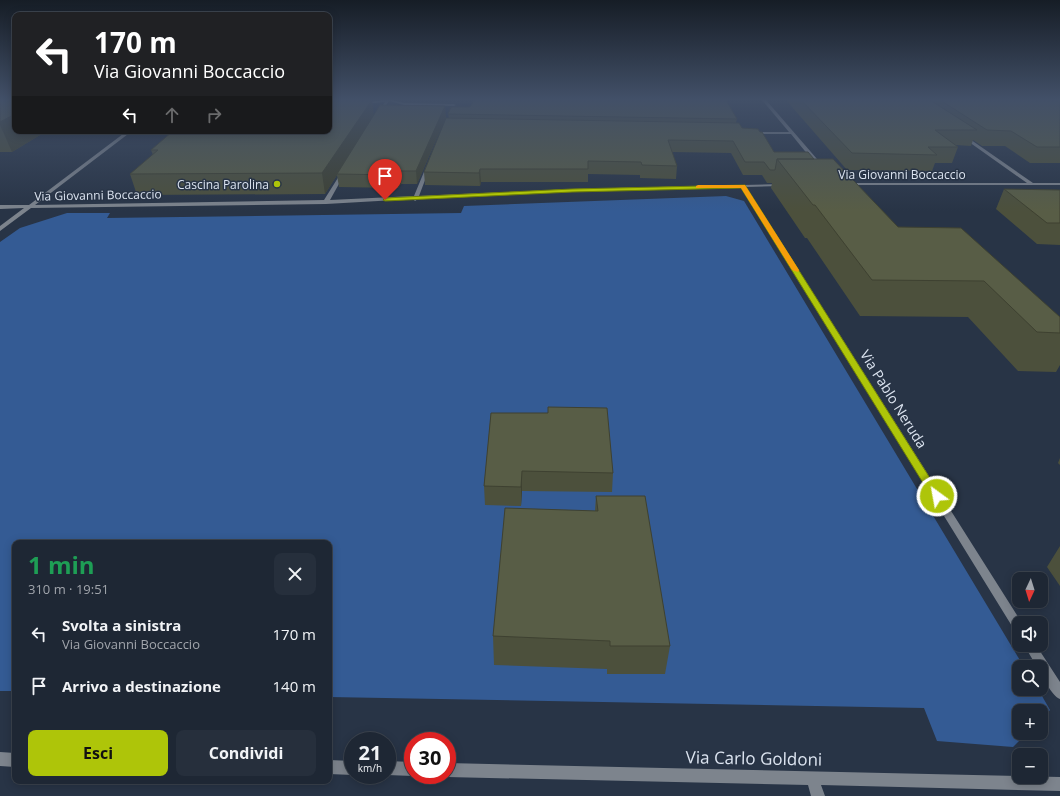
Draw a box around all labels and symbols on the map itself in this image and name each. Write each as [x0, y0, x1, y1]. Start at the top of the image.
pin [368, 159, 402, 200]
street label: Via Giovanni Boccaccio [838, 166, 966, 183]
place label: Cascina Parolina [177, 176, 269, 193]
marker: Cascina Parolina [272, 179, 282, 189]
street label: Via Giovanni Boccaccio [34, 185, 162, 205]
street label: Via Pablo Neruda [856, 346, 932, 452]
position arrow [916, 475, 958, 517]
north arrow [1012, 572, 1048, 608]
speed limit sign: 30 [404, 732, 456, 784]
street label: Via Carlo Goldoni [686, 745, 822, 771]

